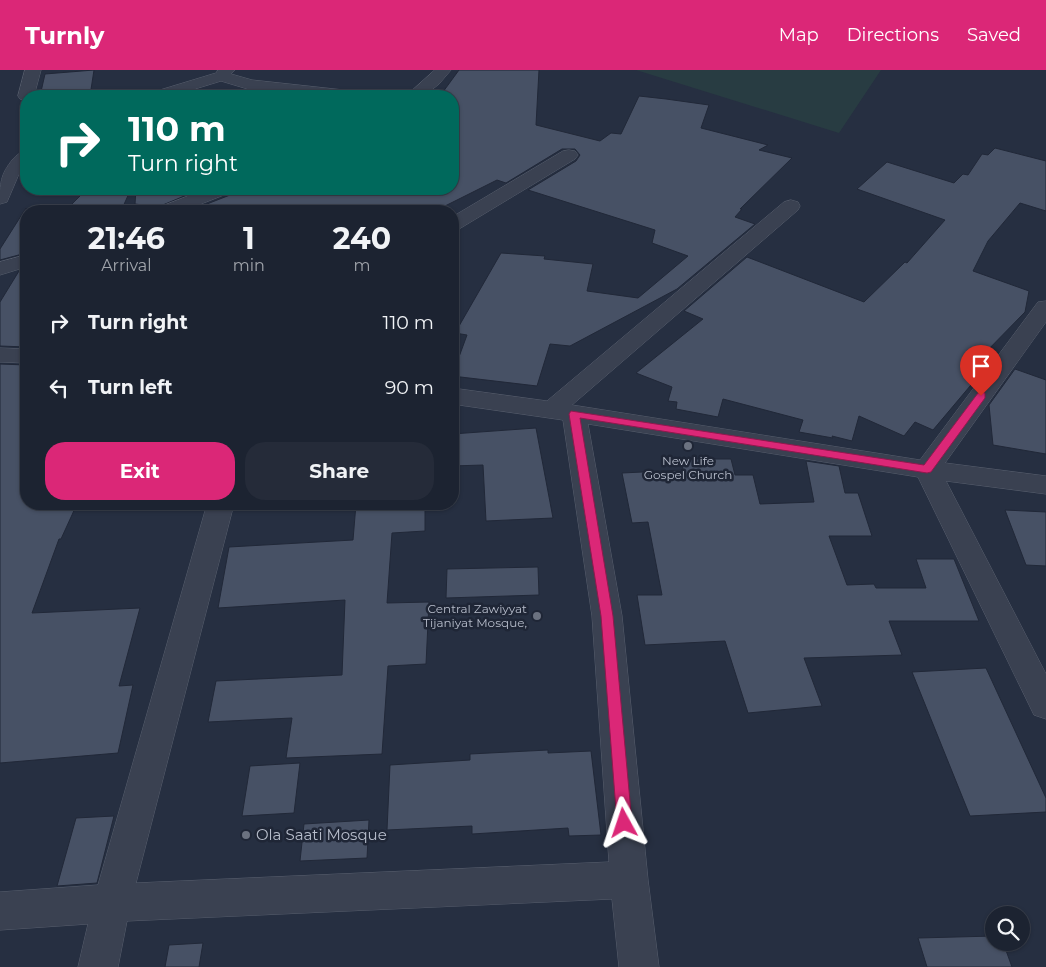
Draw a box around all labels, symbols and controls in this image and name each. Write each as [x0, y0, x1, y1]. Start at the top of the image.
text: Turnly [25, 21, 104, 50]
text: Map [779, 24, 819, 46]
text: Directions [847, 24, 939, 46]
text: Saved [967, 24, 1021, 46]
text: 110 m [128, 107, 226, 150]
icon: right [45, 110, 110, 175]
text: Turn right [128, 150, 238, 177]
text: 21:46 [88, 220, 165, 257]
text: 1 [243, 220, 255, 257]
text: 240 [333, 220, 391, 257]
text: Arrival [101, 256, 152, 275]
text: min [233, 256, 265, 275]
text: m [353, 256, 370, 275]
icon: right [45, 309, 73, 337]
text: Turn right [88, 311, 188, 334]
text: 110 m [383, 311, 434, 334]
pin [960, 345, 1002, 396]
icon: arrive [967, 352, 995, 380]
icon: left [45, 374, 73, 402]
text: Turn left [88, 376, 173, 399]
text: 90 m [385, 376, 434, 399]
marker: New Life Gospel Church [682, 440, 694, 452]
button: Exit [45, 442, 235, 500]
button: Share [245, 442, 434, 500]
place label: New Life Gospel Church [644, 453, 732, 482]
place label: Central Zawiyyat Tijaniyat Mosque, [423, 601, 527, 630]
marker: Central Zawiyyat Tijaniyat Mosque, [531, 610, 543, 622]
position arrow [597, 796, 649, 848]
place label: Ola Saati Mosque [256, 825, 387, 844]
marker: Ola Saati Mosque [240, 829, 252, 841]
map controls [985, 906, 1030, 951]
button: search [985, 906, 1030, 951]

